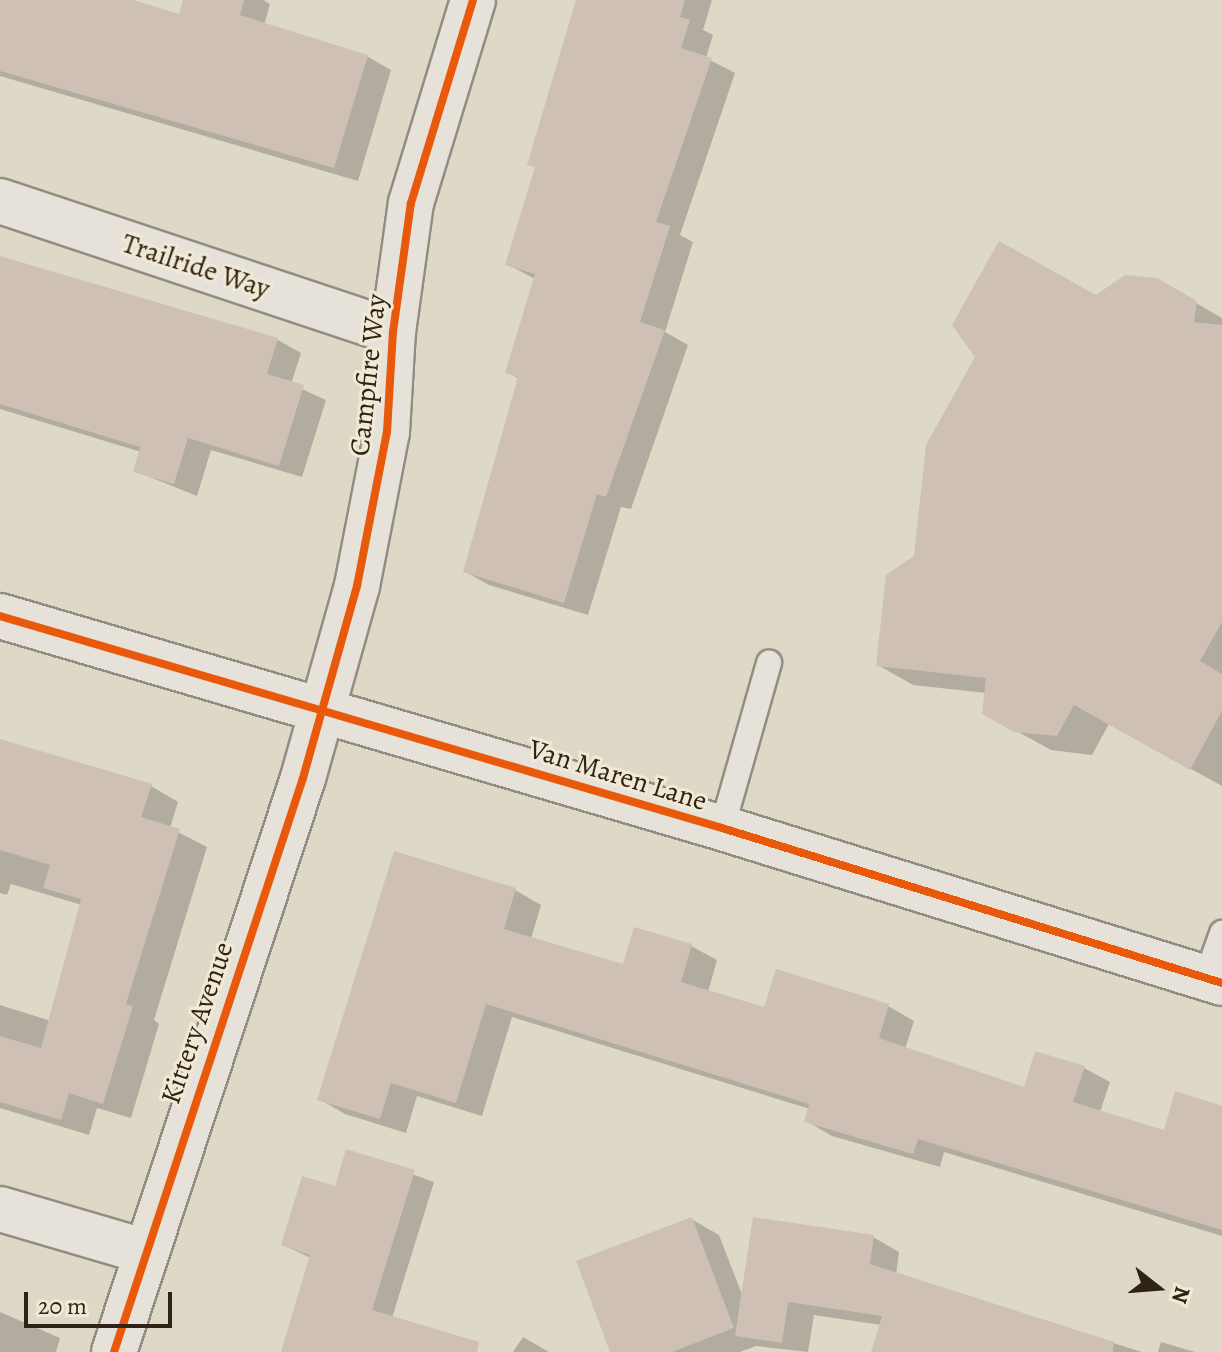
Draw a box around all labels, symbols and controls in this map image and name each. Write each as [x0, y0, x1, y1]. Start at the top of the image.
street label: Trailride Way [118, 226, 274, 306]
street label: Campfire Way [343, 292, 393, 458]
street label: Van Maren Lane [525, 732, 711, 818]
street label: Kittery Avenue [154, 938, 240, 1108]
north arrow [1118, 1248, 1198, 1328]
scale bar [28, 1276, 176, 1326]
text: N [1164, 1283, 1198, 1307]
text: 20 m [38, 1290, 87, 1322]

